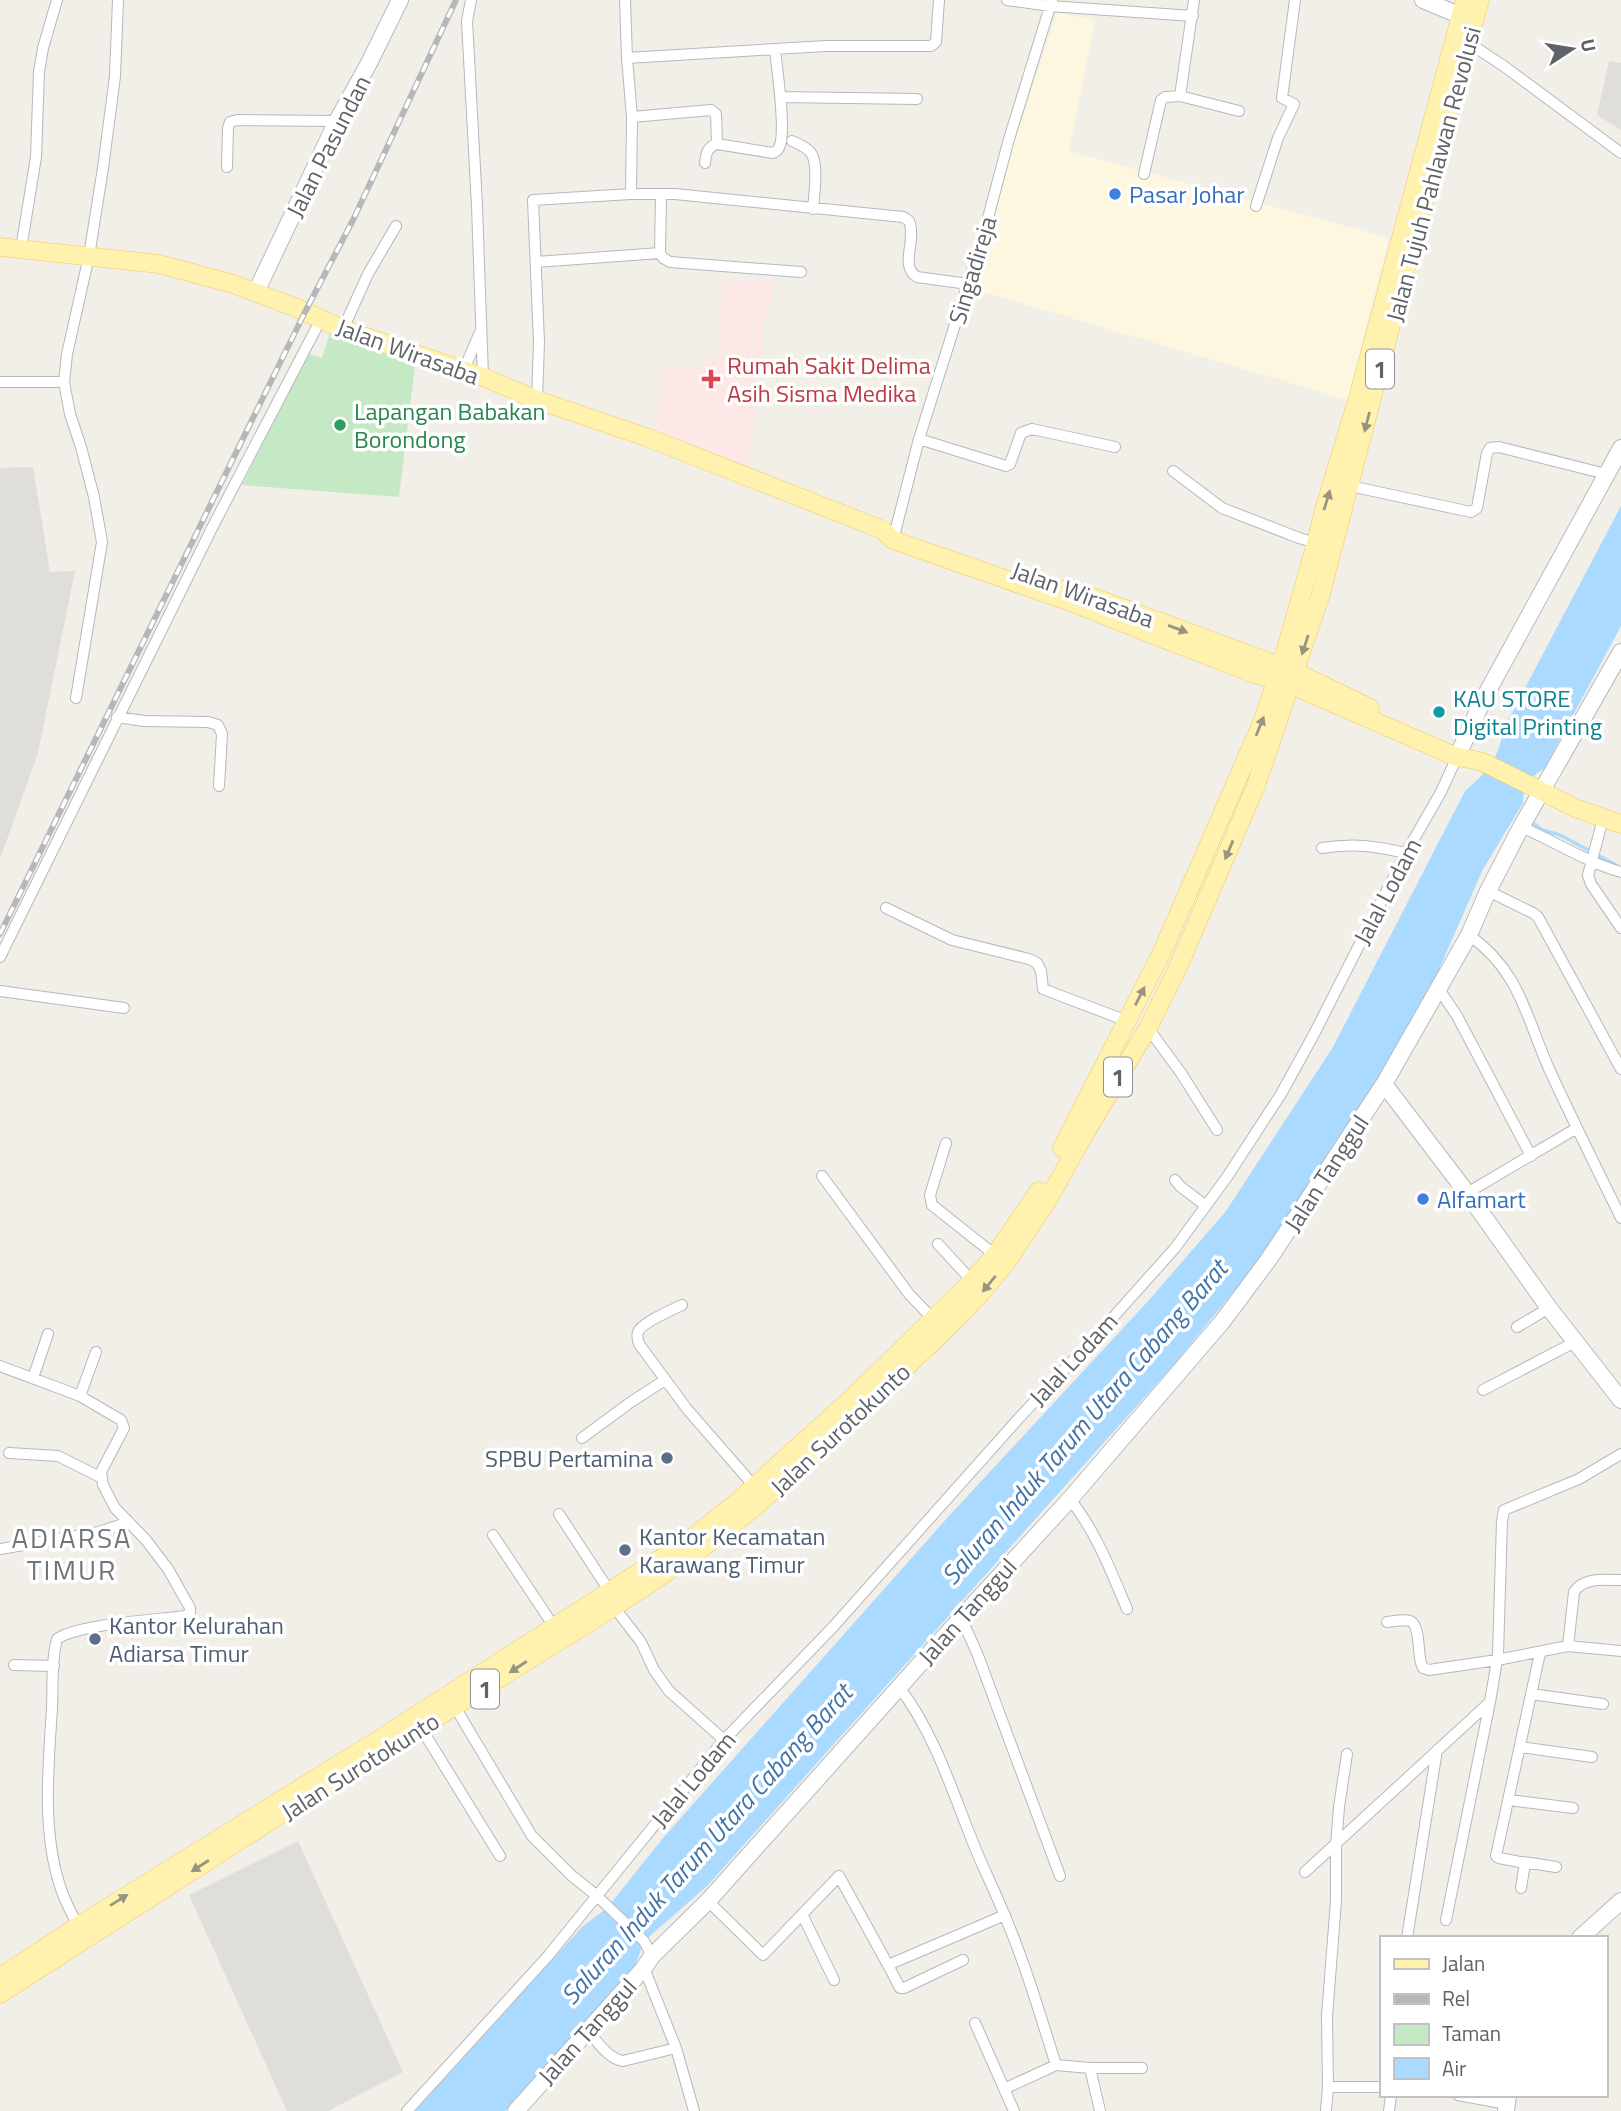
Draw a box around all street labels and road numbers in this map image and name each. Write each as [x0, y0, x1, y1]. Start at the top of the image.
street label: Jalan Tujuh Pahlawan Revolusi [1376, 22, 1490, 326]
street label: Jalan Pasundan [277, 69, 379, 223]
street label: Singadireja [939, 212, 1005, 328]
street label: Jalan Wirasaba [332, 309, 484, 393]
road number: 1 [1366, 350, 1394, 388]
street label: Jalan Wirasaba [1007, 552, 1159, 636]
street label: Jalal Lodam [1344, 831, 1430, 951]
road number: 1 [1104, 1058, 1132, 1096]
street label: Jalan Tanggul [1275, 1107, 1377, 1239]
street label: Jalal Lodam [1020, 1304, 1126, 1414]
street label: Jalan Surotokunto [762, 1354, 918, 1504]
street label: Jalan Tanggul [909, 1550, 1025, 1672]
road number: 1 [471, 1670, 499, 1708]
street label: Jalan Surotokunto [274, 1703, 446, 1829]
street label: Jalal Lodam [642, 1723, 744, 1835]
street label: Jalan Tanggul [529, 1970, 645, 2092]

